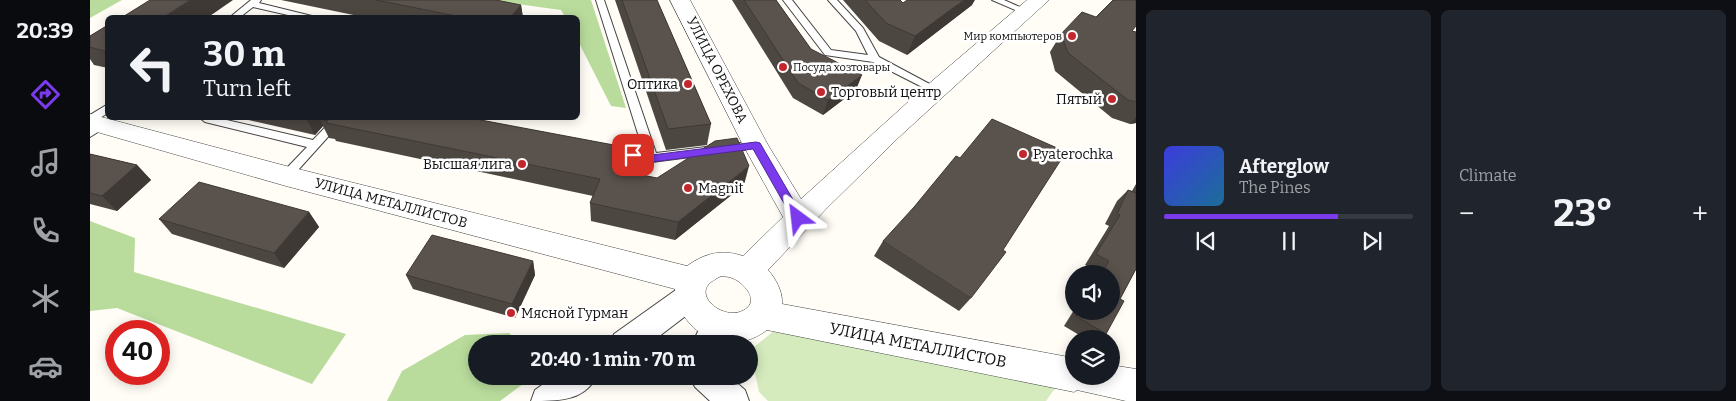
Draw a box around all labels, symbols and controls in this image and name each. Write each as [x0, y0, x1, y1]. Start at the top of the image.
street label: УЛИЦА ОРЕХОВА [683, 14, 751, 126]
text: 20:39 [16, 17, 74, 44]
place label: Мир компьютеров [963, 30, 1062, 43]
marker: Мир компьютеров [1066, 30, 1078, 42]
text: 30 m [203, 33, 285, 75]
icon: left [120, 35, 185, 100]
marker: Посуда хозтовары [777, 61, 789, 73]
place label: Посуда хозтовары [793, 61, 890, 74]
text: Turn left [203, 75, 291, 102]
place label: Оптика [627, 76, 678, 93]
icon: directions [28, 77, 63, 112]
marker: Оптика [682, 78, 694, 90]
place label: Торговый центр [831, 84, 941, 101]
marker: Торговый центр [815, 86, 827, 98]
place label: Пятый [1056, 91, 1102, 108]
marker: Пятый [1106, 93, 1118, 105]
pin [612, 134, 654, 176]
icon: arrive [619, 141, 647, 169]
icon: music [28, 145, 63, 180]
place label: Pyaterochka [1033, 146, 1114, 163]
marker: Pyaterochka [1017, 148, 1029, 160]
text: Afterglow [1239, 155, 1329, 178]
place label: Высшая лига [423, 156, 512, 173]
marker: Высшая лига [516, 158, 528, 170]
text: Climate [1459, 166, 1517, 185]
street label: УЛИЦА МЕТАЛЛИСТОВ [313, 174, 469, 232]
text: The Pines [1239, 178, 1311, 197]
place label: Magnit [698, 180, 744, 197]
marker: Magnit [682, 182, 694, 194]
text: 23° [1553, 190, 1613, 236]
position arrow [771, 191, 823, 243]
text: − [1459, 197, 1474, 230]
text: + [1692, 197, 1708, 230]
icon: phone [28, 213, 63, 248]
icon: previous [1192, 227, 1220, 255]
icon: pause [1275, 227, 1303, 255]
icon: next [1358, 227, 1386, 255]
map controls [1065, 265, 1120, 385]
button: sound [1065, 265, 1120, 320]
icon: climate [28, 281, 63, 316]
place label: Мясной Гурман [521, 305, 628, 322]
marker: Мясной Гурман [505, 307, 517, 319]
street label: УЛИЦА МЕТАЛЛИСТОВ [828, 319, 1008, 371]
speed limit sign: 40 [105, 320, 170, 385]
button: layers [1065, 330, 1120, 385]
text: 20:40 · 1 min · 70 m [531, 348, 695, 371]
icon: car [28, 349, 63, 384]

